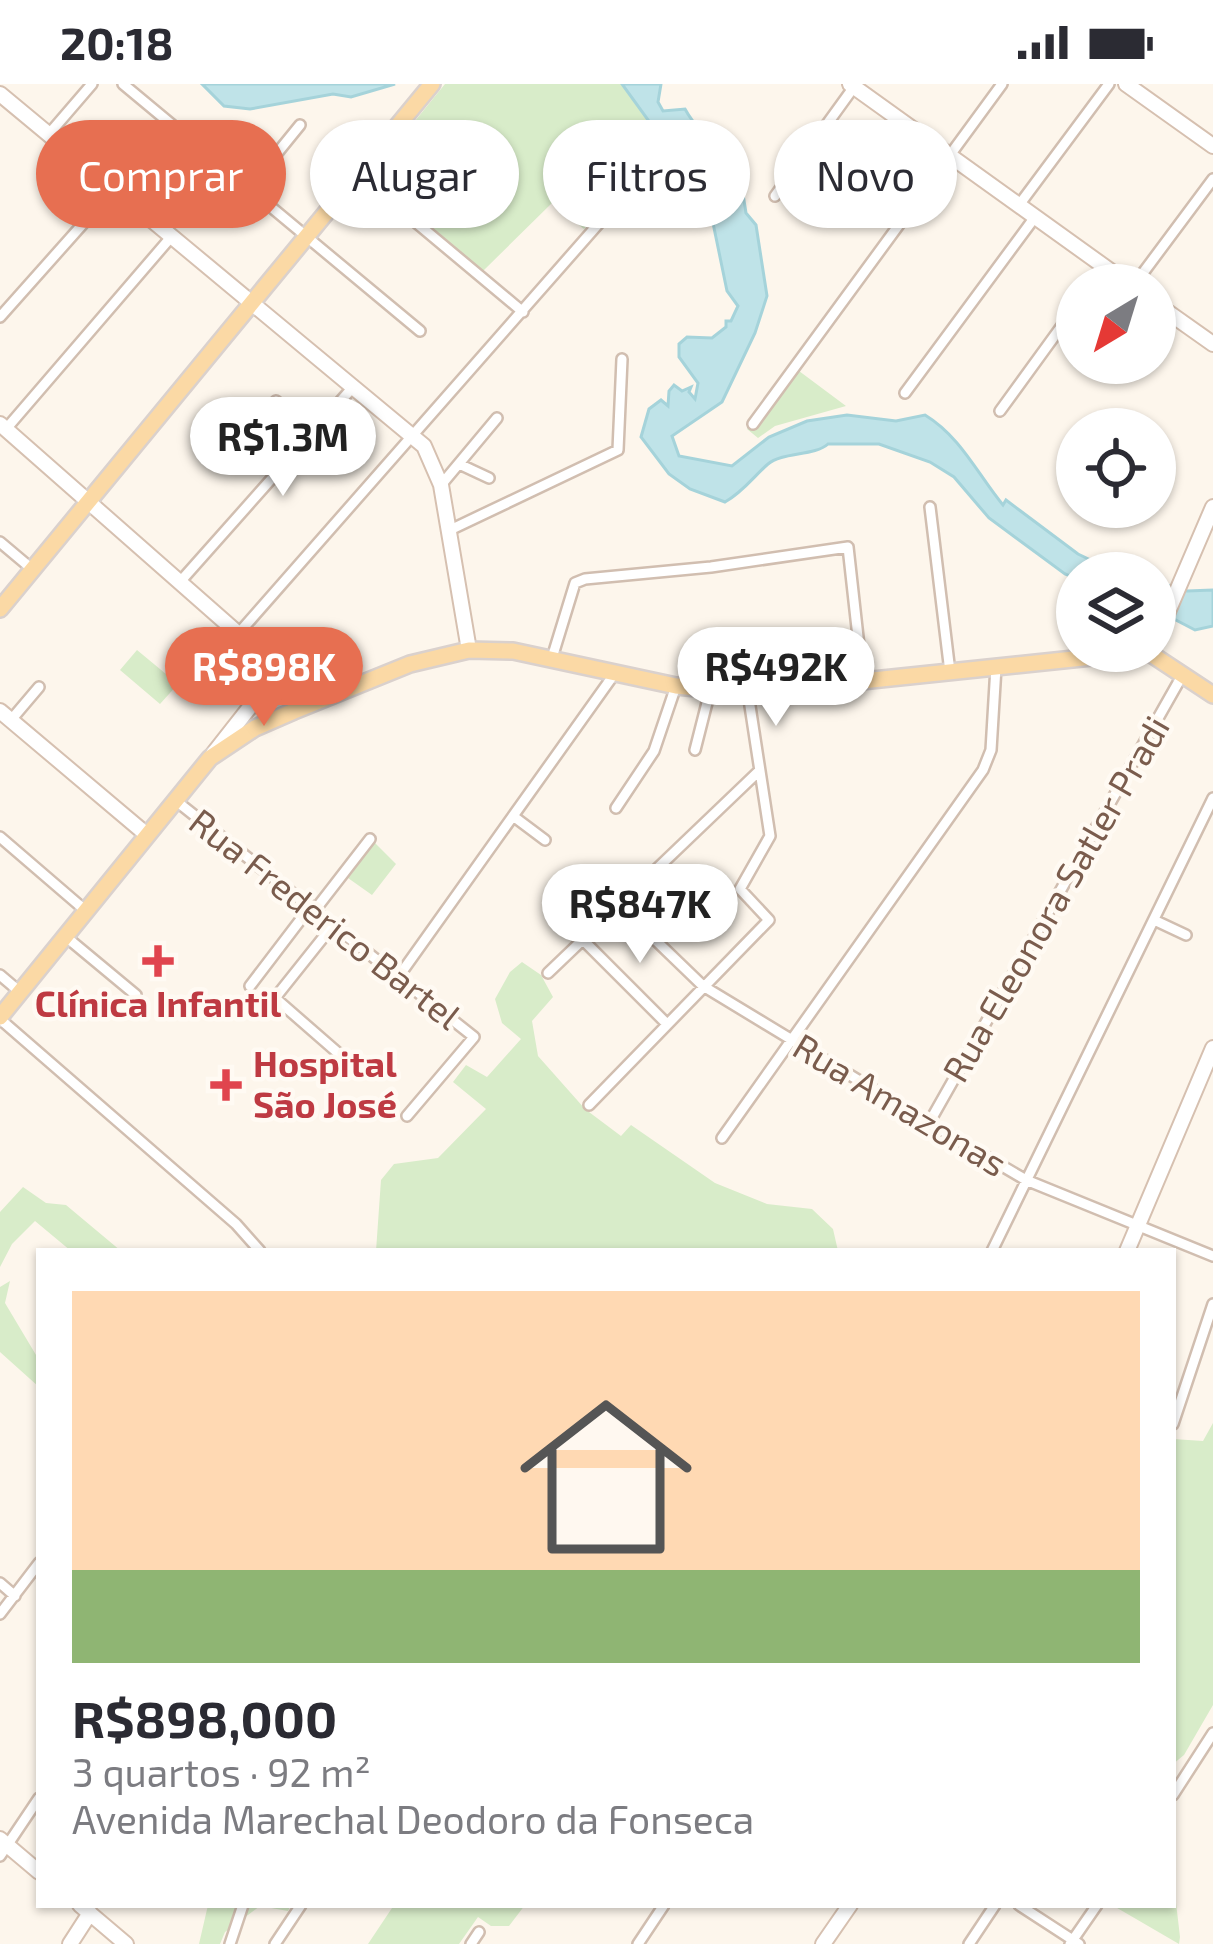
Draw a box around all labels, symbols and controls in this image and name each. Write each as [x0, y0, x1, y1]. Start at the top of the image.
text: 20:18 [60, 15, 174, 69]
chip: Comprar [36, 120, 286, 228]
chip: Alugar [310, 120, 519, 228]
chip: Filtros [543, 120, 750, 228]
chip: Novo [774, 120, 957, 228]
north arrow [1056, 264, 1176, 384]
map controls [1056, 264, 1176, 672]
pin: R$1.3M [185, 397, 381, 499]
button: locate [1056, 408, 1176, 528]
text: R$1.3M [217, 412, 349, 459]
button: layers [1056, 552, 1176, 672]
pin: R$898K [166, 627, 362, 729]
pin: R$492K [678, 627, 874, 729]
text: R$898K [192, 642, 336, 689]
text: R$492K [704, 642, 848, 689]
street label: Rua Eleonora Satler Pradi [932, 708, 1177, 1089]
street label: Rua Frederico Bartel [182, 799, 470, 1037]
pin: R$847K [542, 864, 738, 966]
text: R$847K [569, 879, 711, 926]
marker: Clínica Infantil [142, 945, 174, 977]
place label: Clínica Infantil [35, 981, 281, 1024]
street label: Rua Amazonas [786, 1023, 1015, 1184]
place label: Hospital São José [253, 1041, 397, 1125]
marker: Hospital São José [210, 1069, 242, 1101]
icon: home [498, 1369, 714, 1585]
text: R$898,000 [72, 1687, 337, 1748]
text: 3 quartos · 92 m² [72, 1748, 371, 1795]
text: Avenida Marechal Deodoro da Fonseca [72, 1795, 754, 1842]

